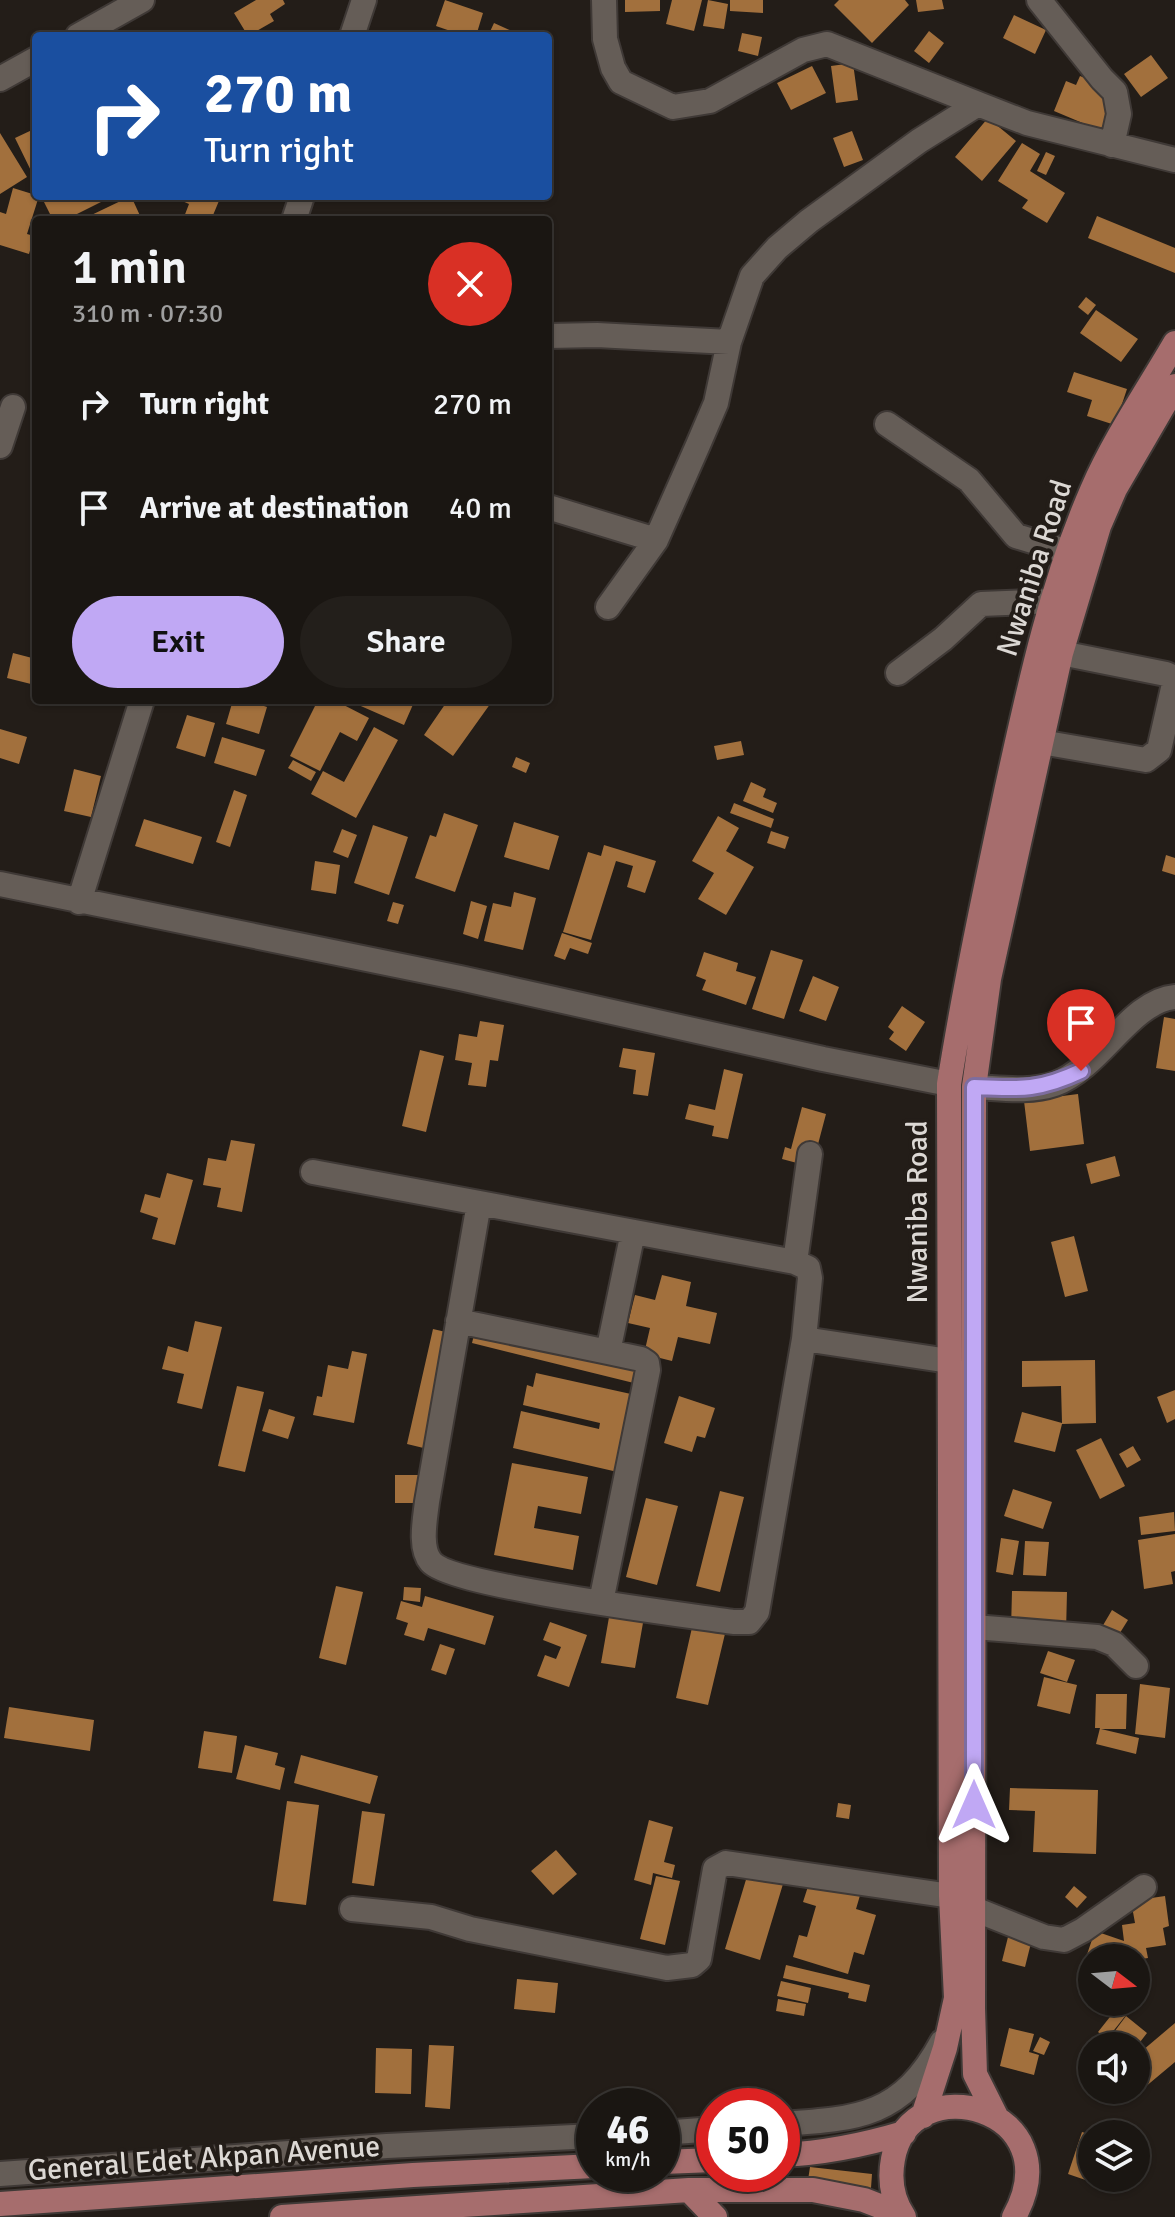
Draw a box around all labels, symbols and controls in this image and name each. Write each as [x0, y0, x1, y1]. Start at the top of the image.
text: 270 m [204, 59, 352, 128]
icon: right [72, 64, 176, 168]
text: Turn right [204, 128, 354, 173]
text: 1 min [72, 238, 187, 297]
button: close [428, 242, 512, 326]
text: 310 m · 07:30 [72, 298, 223, 330]
icon: right [72, 382, 116, 426]
text: Turn right [140, 386, 269, 423]
text: 270 m [433, 386, 512, 423]
street label: Nwaniba Road [989, 475, 1080, 661]
icon: arrive [72, 486, 116, 530]
text: Arrive at destination [140, 490, 409, 527]
text: 40 m [449, 490, 512, 527]
button: Exit [72, 596, 284, 688]
button: Share [300, 596, 512, 688]
pin [1047, 989, 1115, 1071]
icon: arrive [1059, 1001, 1103, 1045]
street label: Nwaniba Road [899, 1120, 936, 1304]
position arrow [932, 1763, 1016, 1847]
north arrow [1078, 1944, 1150, 2016]
map controls [1078, 1944, 1150, 2192]
button: sound [1078, 2032, 1150, 2104]
speed limit sign: 50 [696, 2088, 800, 2192]
text: 46 [606, 2105, 650, 2155]
button: layers [1078, 2120, 1150, 2192]
street label: General Edet Akpan Avenue [27, 2128, 381, 2189]
text: km/h [605, 2147, 651, 2172]

